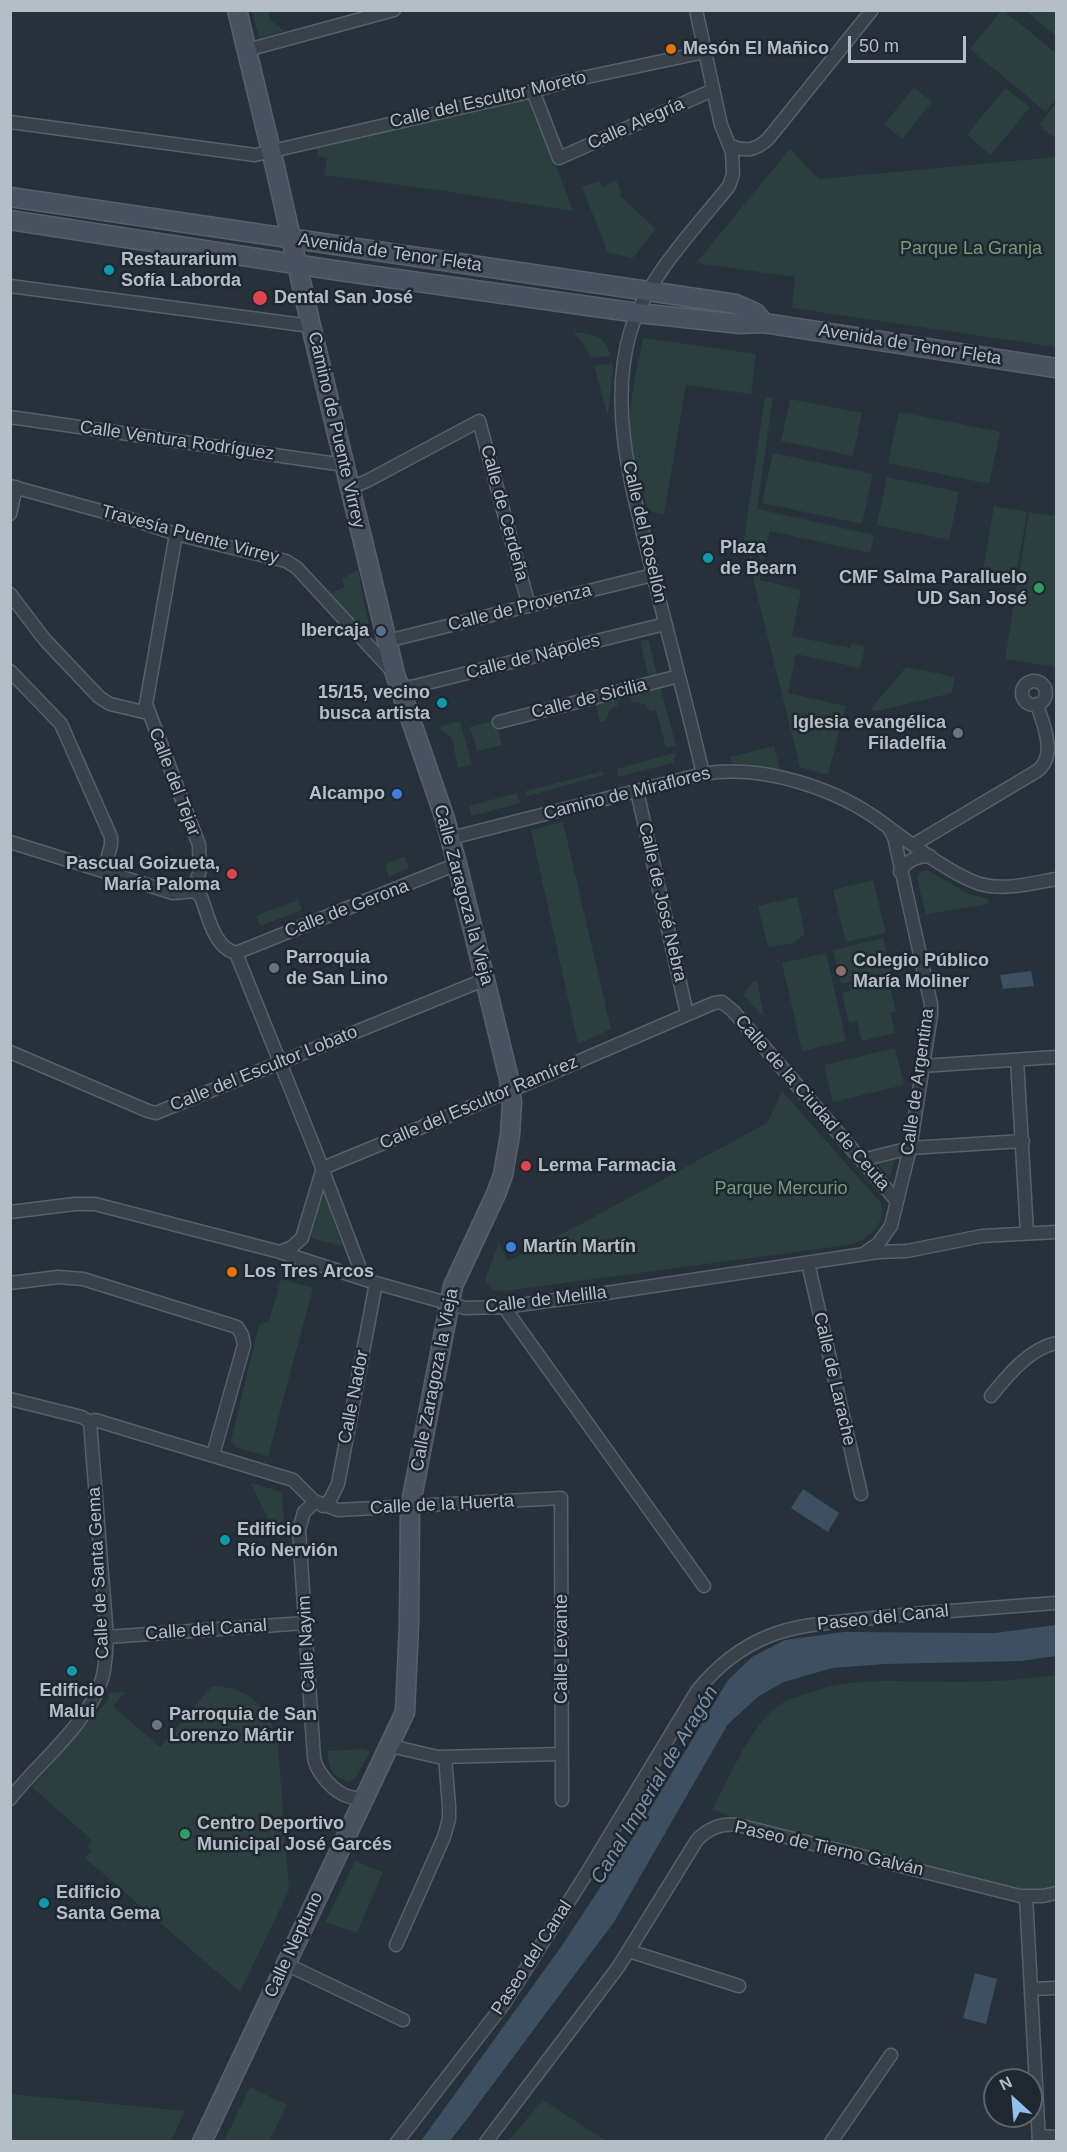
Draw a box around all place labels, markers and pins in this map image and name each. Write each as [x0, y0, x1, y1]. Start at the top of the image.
place label: Mesón El Mañico [683, 38, 829, 60]
marker: Mesón El Mañico [664, 42, 678, 56]
place label: Restaurarium Sofía Laborda [121, 249, 241, 292]
marker: Restaurarium Sofía Laborda [102, 263, 116, 277]
place label: Dental San José [274, 287, 413, 309]
marker: Dental San José [251, 289, 269, 307]
place label: Plaza de Bearn [720, 537, 797, 580]
marker: Plaza de Bearn [701, 551, 715, 565]
place label: CMF Salma Paralluelo UD San José [839, 567, 1027, 610]
marker: CMF Salma Paralluelo UD San José [1032, 581, 1046, 595]
place label: Ibercaja [301, 620, 369, 642]
marker: Ibercaja [374, 624, 388, 638]
place label: 15/15, vecino busca artista [318, 682, 430, 724]
marker: 15/15, vecino busca artista [435, 696, 449, 710]
place label: Iglesia evangélica Filadelfia [793, 712, 946, 754]
marker: Iglesia evangélica Filadelfia [951, 726, 965, 740]
place label: Alcampo [309, 783, 385, 805]
marker: Alcampo [390, 787, 404, 801]
place label: Pascual Goizueta, María Paloma [66, 853, 220, 896]
marker: Pascual Goizueta, María Paloma [225, 867, 239, 881]
place label: Parroquia de San Lino [286, 947, 388, 990]
place label: Colegio Público María Moliner [853, 950, 989, 992]
marker: Parroquia de San Lino [267, 961, 281, 975]
marker: Colegio Público María Moliner [834, 964, 848, 978]
place label: Lerma Farmacia [538, 1155, 676, 1177]
marker: Lerma Farmacia [519, 1159, 533, 1173]
place label: Martín Martín [523, 1236, 636, 1258]
marker: Martín Martín [504, 1240, 518, 1254]
place label: Los Tres Arcos [244, 1261, 374, 1283]
marker: Los Tres Arcos [225, 1265, 239, 1279]
place label: Edificio Río Nervión [237, 1519, 338, 1562]
marker: Edificio Río Nervión [218, 1533, 232, 1547]
marker: Edificio Malui [65, 1664, 79, 1678]
place label: Edificio Malui [39, 1680, 105, 1722]
place label: Parroquia de San Lorenzo Mártir [169, 1704, 317, 1746]
marker: Parroquia de San Lorenzo Mártir [150, 1718, 164, 1732]
place label: Centro Deportivo Municipal José Garcés [197, 1813, 392, 1856]
marker: Centro Deportivo Municipal José Garcés [178, 1827, 192, 1841]
place label: Edificio Santa Gema [56, 1882, 160, 1924]
marker: Edificio Santa Gema [37, 1896, 51, 1910]

